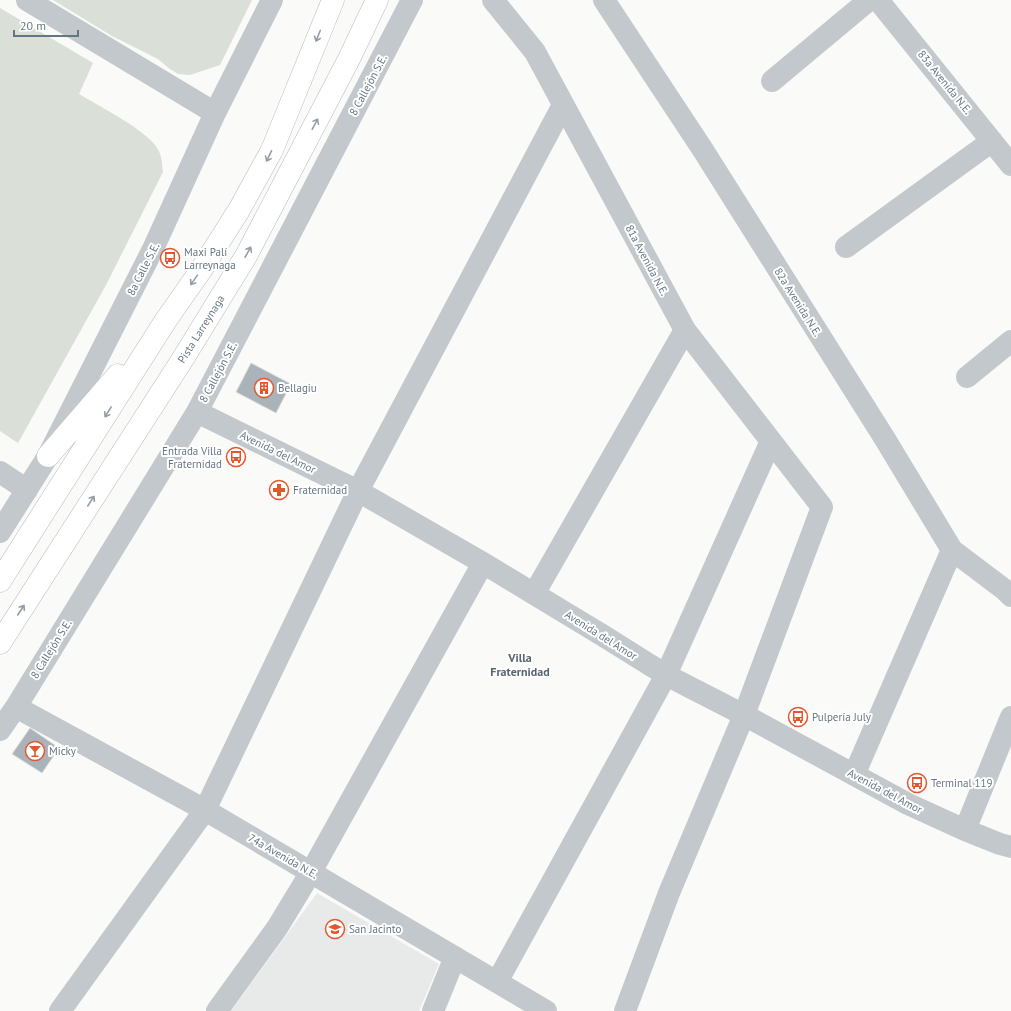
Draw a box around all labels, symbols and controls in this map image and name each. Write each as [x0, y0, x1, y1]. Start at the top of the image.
scale bar [14, 12, 78, 38]
text: 20 m [20, 18, 46, 33]
one-way arrow [314, 30, 322, 42]
street label: 83a Avenida N.E. [915, 47, 975, 117]
street label: 8 Callejón S.E. [346, 52, 390, 118]
one-way arrow [312, 118, 320, 130]
one-way arrow [265, 150, 272, 162]
street label: 81a Avenida N.E. [622, 222, 672, 298]
street label: 8a Calle S.E. [124, 240, 162, 298]
place label: Maxi Palí Larreynaga [184, 245, 236, 272]
one-way arrow [245, 246, 253, 258]
bus stop icon: Maxi Palí Larreynaga [159, 247, 181, 269]
street label: 82a Avenida N.E. [771, 265, 825, 339]
one-way arrow [190, 274, 198, 285]
street label: Pista Larreynaga [175, 292, 227, 366]
street label: 8 Callejón S.E. [196, 339, 240, 405]
building icon: Bellagiu [253, 377, 275, 399]
place label: Bellagiu [278, 381, 317, 395]
one-way arrow [104, 406, 112, 417]
street label: Avenida del Amor [238, 428, 318, 476]
place label: Entrada Villa Fraternidad [162, 444, 222, 471]
bus stop icon: Entrada Villa Fraternidad [225, 446, 247, 468]
pharmacy icon: Fraternidad [268, 479, 290, 501]
place label: Fraternidad [293, 483, 347, 497]
one-way arrow [88, 495, 96, 507]
one-way arrow [17, 605, 25, 616]
street label: Avenida del Amor [562, 607, 640, 663]
street label: 8 Callejón S.E. [27, 617, 75, 681]
district label: Villa Fraternidad [490, 650, 550, 679]
bus stop icon: Pulpería July [787, 706, 809, 728]
place label: Pulpería July [812, 710, 872, 724]
bar icon: Micky [24, 740, 46, 762]
place label: Micky [49, 744, 77, 758]
street label: Avenida del Amor [845, 765, 925, 817]
bus stop icon: Terminal 119 [906, 772, 928, 794]
place label: Terminal 119 [931, 776, 993, 790]
street label: 74a Avenida N.E. [246, 830, 320, 882]
school or university icon: San Jacinto [324, 918, 346, 940]
place label: San Jacinto [349, 922, 401, 936]

